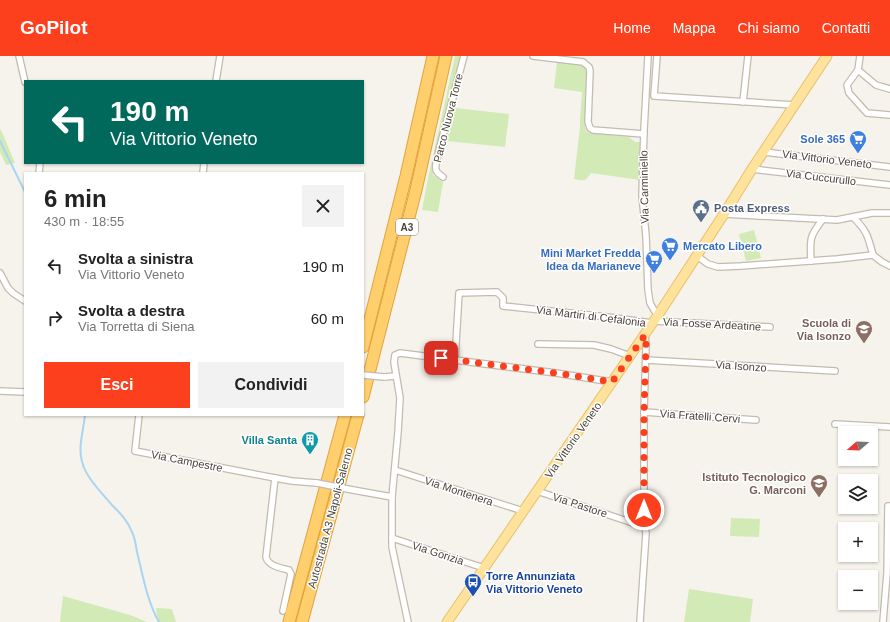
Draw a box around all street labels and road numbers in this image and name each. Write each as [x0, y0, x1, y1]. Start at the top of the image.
street label: Parco Nuova Torre [431, 72, 465, 164]
street label: Via Vittorio Veneto [782, 148, 872, 170]
street label: Via Carminiello [637, 150, 651, 224]
street label: Via Cuccurullo [785, 167, 857, 187]
road number: A3 [396, 219, 418, 235]
street label: Via Martiri di Cefalonia [535, 303, 647, 329]
street label: Via Fosse Ardeatine [663, 315, 761, 333]
street label: Via Isonzo [715, 358, 767, 374]
street label: Via Vittorio Veneto [542, 400, 604, 480]
street label: Via Fratelli Cervi [659, 407, 741, 425]
street label: Autostrada A3 Napoli-Salerno [305, 446, 355, 590]
street label: Via Campestre [150, 448, 224, 474]
street label: Via Montenera [423, 474, 496, 508]
street label: Via Pastore [551, 491, 609, 519]
street label: Via Gorizia [411, 539, 466, 567]

